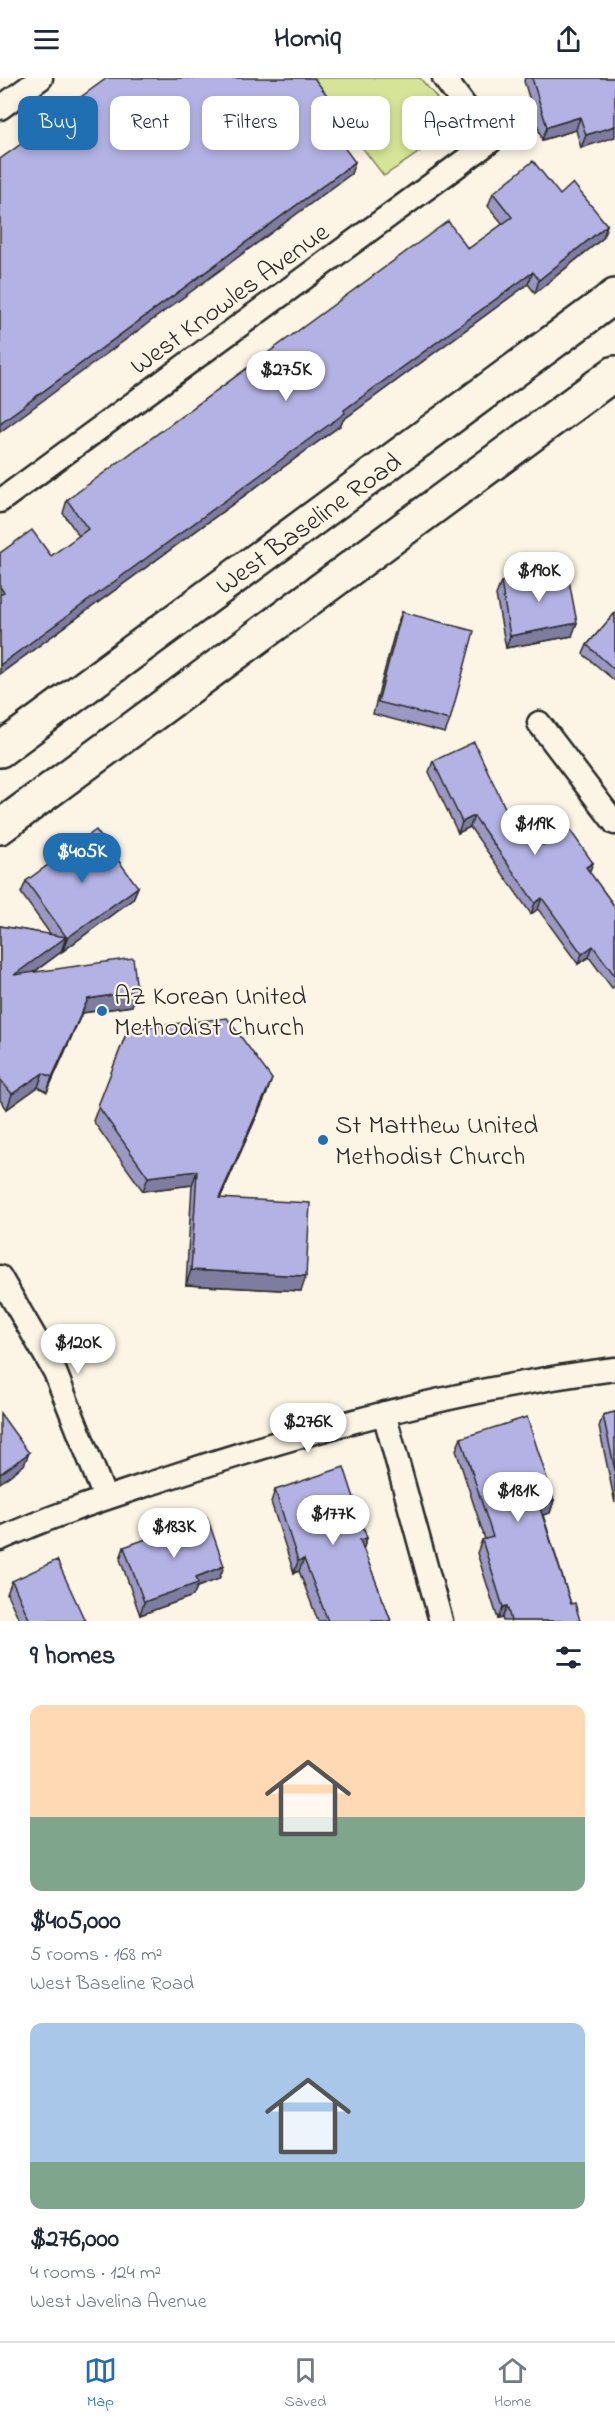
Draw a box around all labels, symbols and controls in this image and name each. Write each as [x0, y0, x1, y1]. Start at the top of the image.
text: Homiq [274, 20, 341, 59]
icon: menu [30, 23, 63, 56]
icon: share [552, 23, 585, 56]
chip: Buy [18, 96, 98, 150]
chip: Rent [110, 96, 190, 150]
chip: Filters [202, 96, 299, 150]
chip: New [311, 96, 390, 150]
chip: Apartment [402, 96, 537, 150]
street label: West Knowles Avenue [123, 214, 339, 386]
pin: $275K [244, 351, 328, 402]
text: $275K [260, 356, 312, 385]
street label: West Baseline Road [208, 444, 411, 606]
pin: $190K [497, 552, 581, 603]
text: $190K [518, 557, 560, 586]
pin: $119K [493, 805, 577, 856]
text: $119K [515, 810, 555, 839]
pin: $405K [40, 833, 124, 884]
text: $405K [57, 838, 107, 867]
place label: AZ Korean United Methodist Church [114, 978, 307, 1048]
marker: AZ Korean United Methodist Church [95, 1004, 109, 1018]
place label: St Matthew United Methodist Church [335, 1107, 538, 1177]
marker: St Matthew United Methodist Church [316, 1133, 330, 1147]
pin: $120K [36, 1324, 120, 1375]
text: $120K [55, 1329, 101, 1358]
pin: $276K [266, 1403, 350, 1454]
text: $276K [284, 1408, 332, 1437]
pin: $181K [476, 1472, 560, 1523]
text: $181K [497, 1477, 539, 1506]
pin: $177K [291, 1495, 375, 1546]
text: $177K [311, 1500, 355, 1529]
pin: $183K [132, 1508, 216, 1559]
text: $183K [152, 1513, 196, 1542]
text: 9 homes [30, 1638, 115, 1676]
icon: filters [552, 1641, 585, 1674]
icon: home [254, 1744, 362, 1852]
text: $405,000 [30, 1903, 121, 1941]
text: 5 rooms · 168 m² [30, 1941, 163, 1970]
text: West Baseline Road [30, 1970, 194, 1999]
icon: home [254, 2062, 362, 2170]
text: $276,000 [30, 2221, 119, 2259]
text: 4 rooms · 124 m² [30, 2259, 161, 2288]
text: West Javelina Avenue [30, 2288, 207, 2317]
tab: Map [84, 2354, 117, 2414]
tab: Saved [285, 2354, 326, 2414]
tab: Home [494, 2354, 531, 2414]

